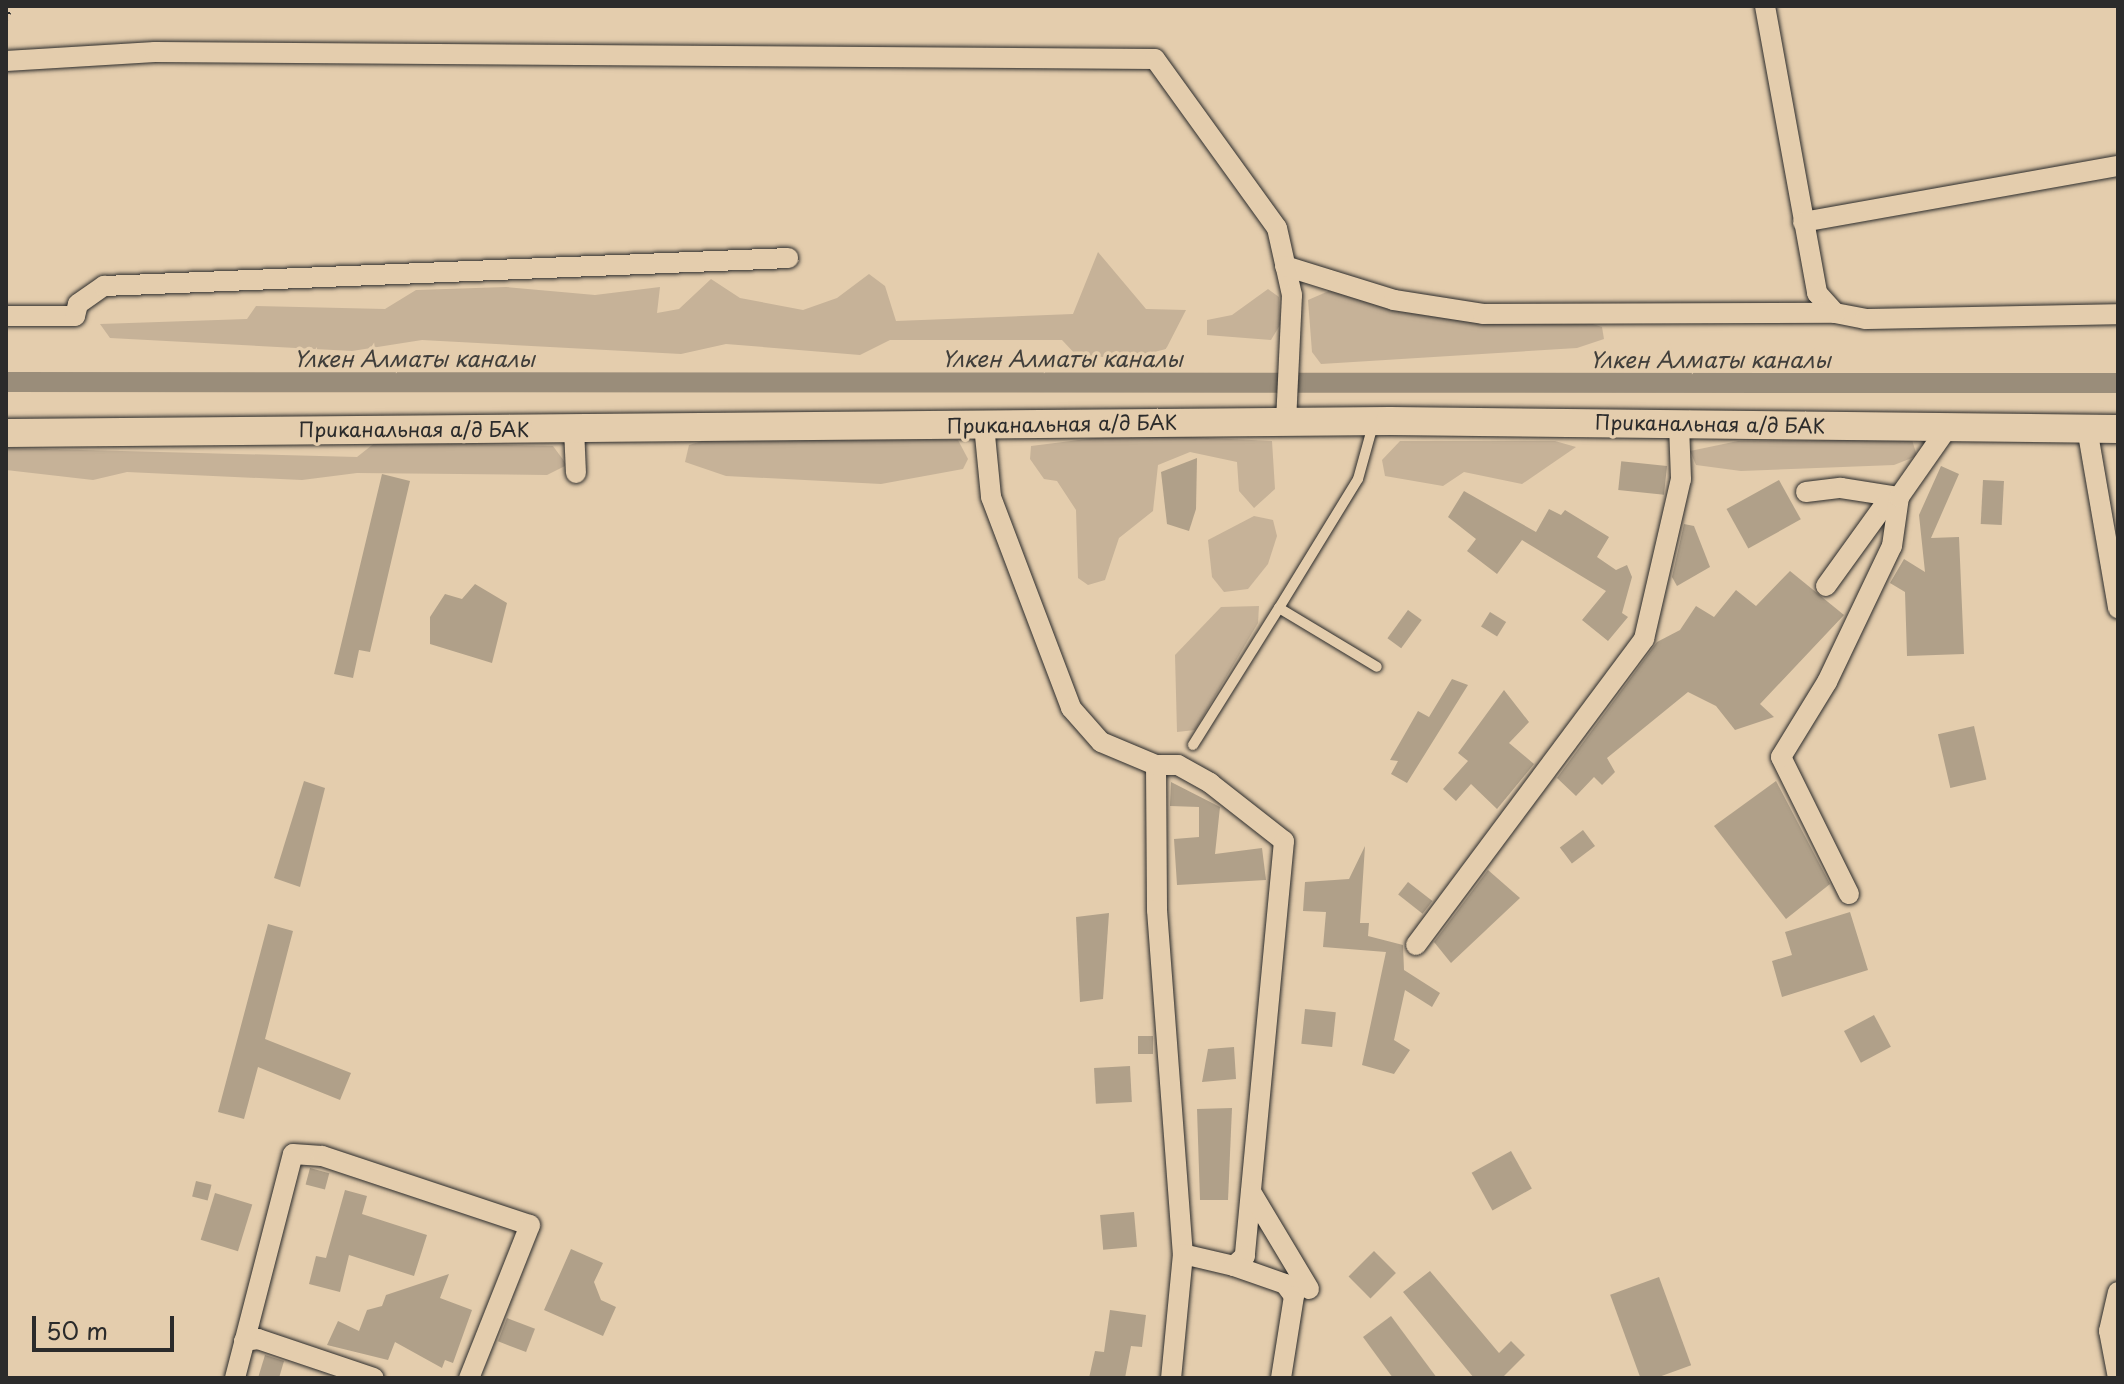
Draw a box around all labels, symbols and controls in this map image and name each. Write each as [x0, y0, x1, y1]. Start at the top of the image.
water label: Үлкен Алматы каналы [293, 345, 535, 371]
water label: Үлкен Алматы каналы [941, 345, 1183, 371]
water label: Үлкен Алматы каналы [1589, 346, 1831, 372]
street label: Приканальная а/д БАК [946, 410, 1178, 438]
street label: Приканальная а/д БАК [1594, 410, 1826, 438]
street label: Приканальная а/д БАК [299, 417, 529, 441]
scale bar [36, 1300, 178, 1350]
text: 50 m [46, 1312, 108, 1348]

